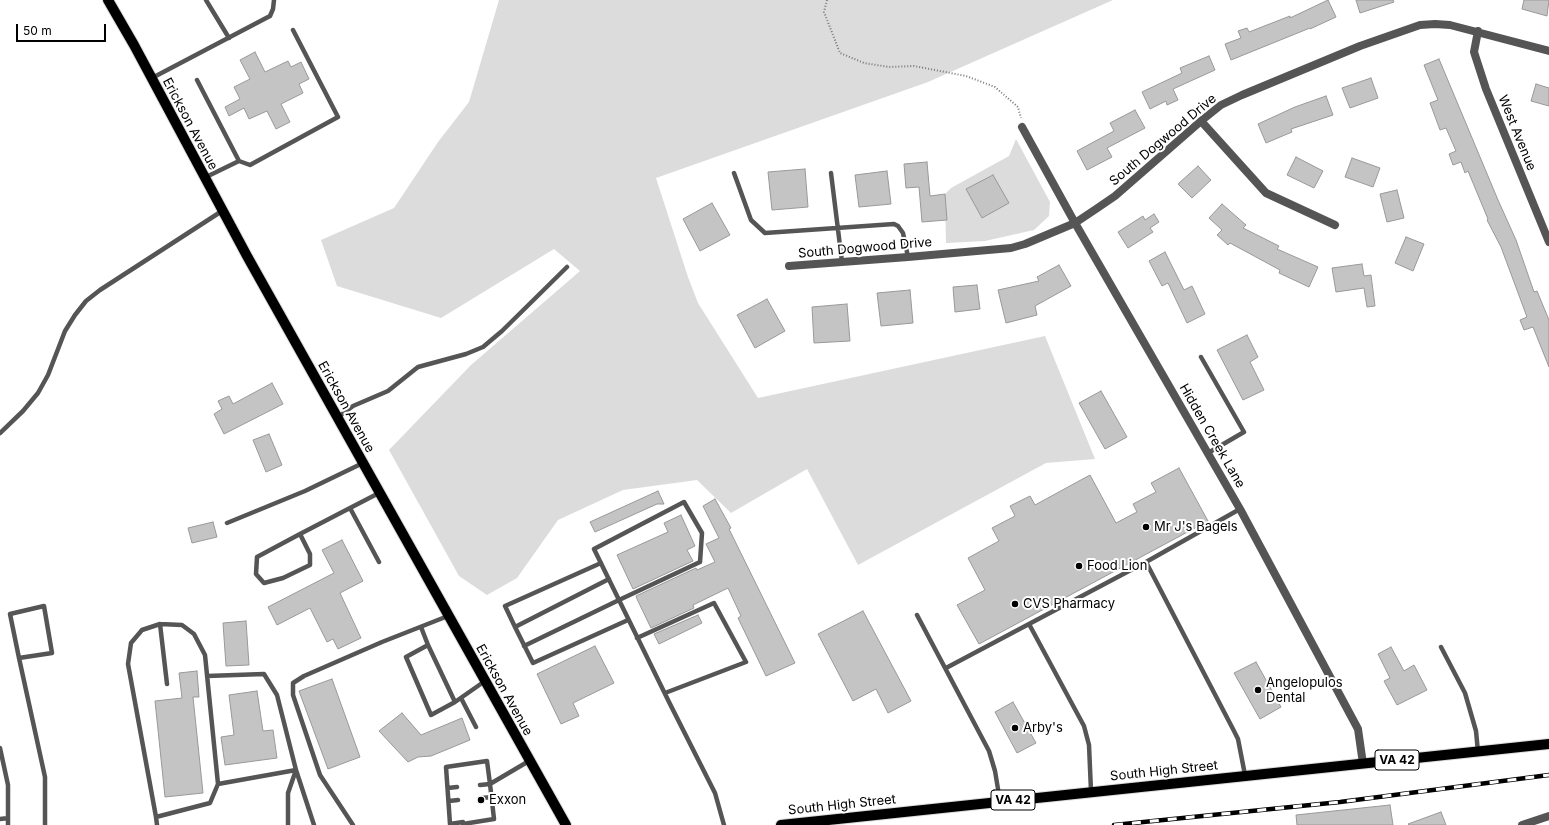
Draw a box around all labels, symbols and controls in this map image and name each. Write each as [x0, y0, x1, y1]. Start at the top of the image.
scale bar [18, 16, 108, 42]
text: 50 m [23, 23, 52, 38]
street label: Erickson Avenue [159, 75, 221, 173]
street label: South Dogwood Drive [1106, 91, 1220, 189]
street label: West Avenue [1495, 93, 1539, 173]
street label: South Dogwood Drive [797, 234, 933, 262]
street label: Erickson Avenue [314, 358, 378, 456]
street label: Hidden Creek Lane [1176, 381, 1248, 491]
place label: Mr J's Bagels [1154, 519, 1237, 535]
marker: Mr J's Bagels [1141, 522, 1151, 532]
place label: Food Lion [1087, 558, 1147, 574]
marker: Food Lion [1074, 561, 1084, 571]
place label: CVS Pharmacy [1023, 596, 1115, 612]
marker: CVS Pharmacy [1010, 599, 1020, 609]
street label: Erickson Avenue [472, 641, 536, 739]
place label: Angelopulos Dental [1266, 675, 1343, 706]
marker: Angelopulos Dental [1253, 685, 1263, 695]
place label: Arby's [1023, 720, 1063, 736]
marker: Arby's [1010, 723, 1020, 733]
road number: VA 42 [1375, 750, 1419, 770]
street label: South High Street [1109, 758, 1219, 784]
road number: VA 42 [991, 790, 1035, 810]
place label: Exxon [489, 792, 526, 808]
street label: South High Street [787, 792, 897, 818]
marker: Exxon [476, 795, 486, 805]

